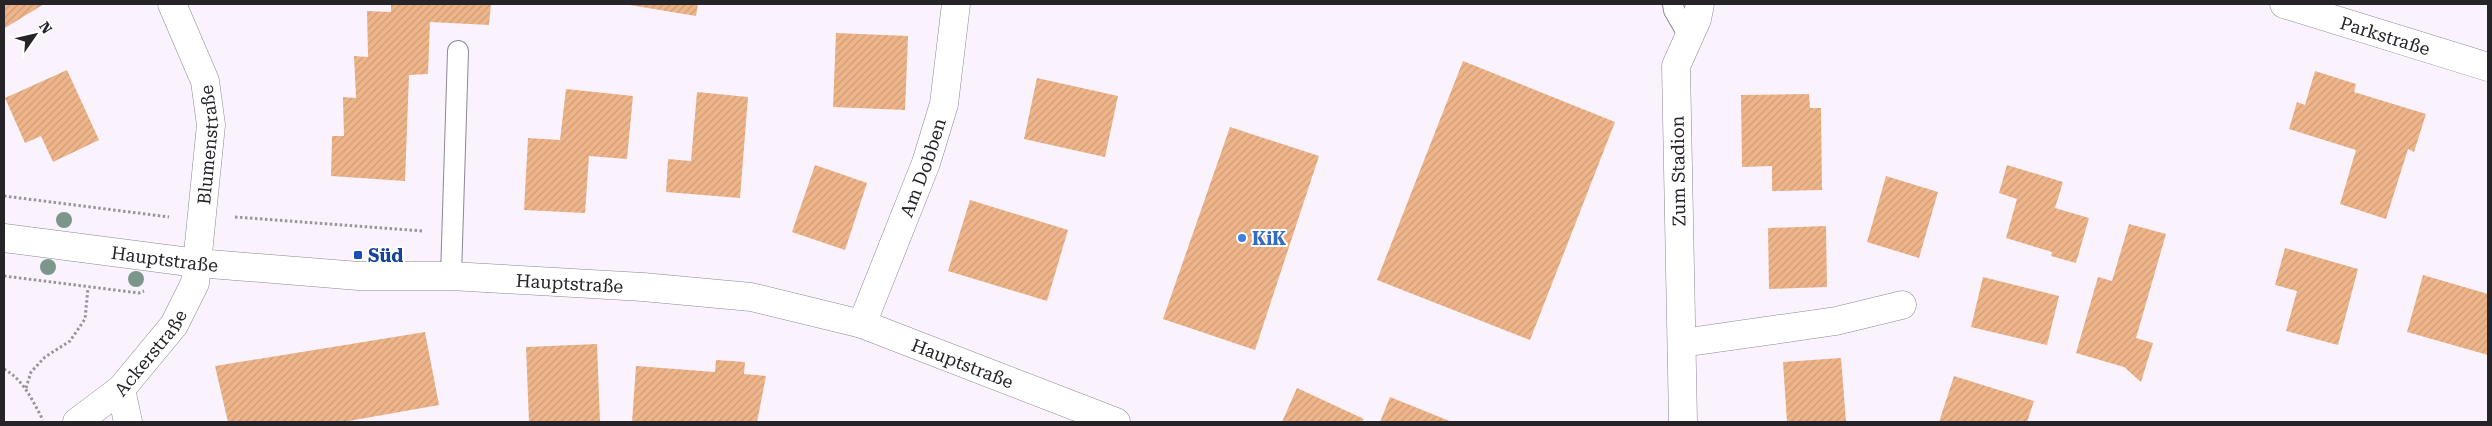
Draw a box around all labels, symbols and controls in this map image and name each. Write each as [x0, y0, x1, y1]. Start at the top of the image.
north arrow [10, 10, 60, 60]
street label: Parkstraße [2338, 12, 2433, 59]
text: N [36, 19, 56, 37]
street label: Blumenstraße [192, 84, 222, 206]
street label: Am Dobben [895, 115, 950, 220]
street label: Zum Stadion [1667, 115, 1689, 227]
place label: KiK [1252, 228, 1286, 249]
marker: KiK [1236, 232, 1248, 244]
street label: Hauptstraße [110, 241, 219, 275]
place label: Süd [368, 245, 403, 266]
marker: Süd [352, 249, 364, 261]
street label: Hauptstraße [515, 269, 624, 296]
street label: Ackerstraße [110, 306, 191, 400]
street label: Hauptstraße [909, 334, 1017, 392]

